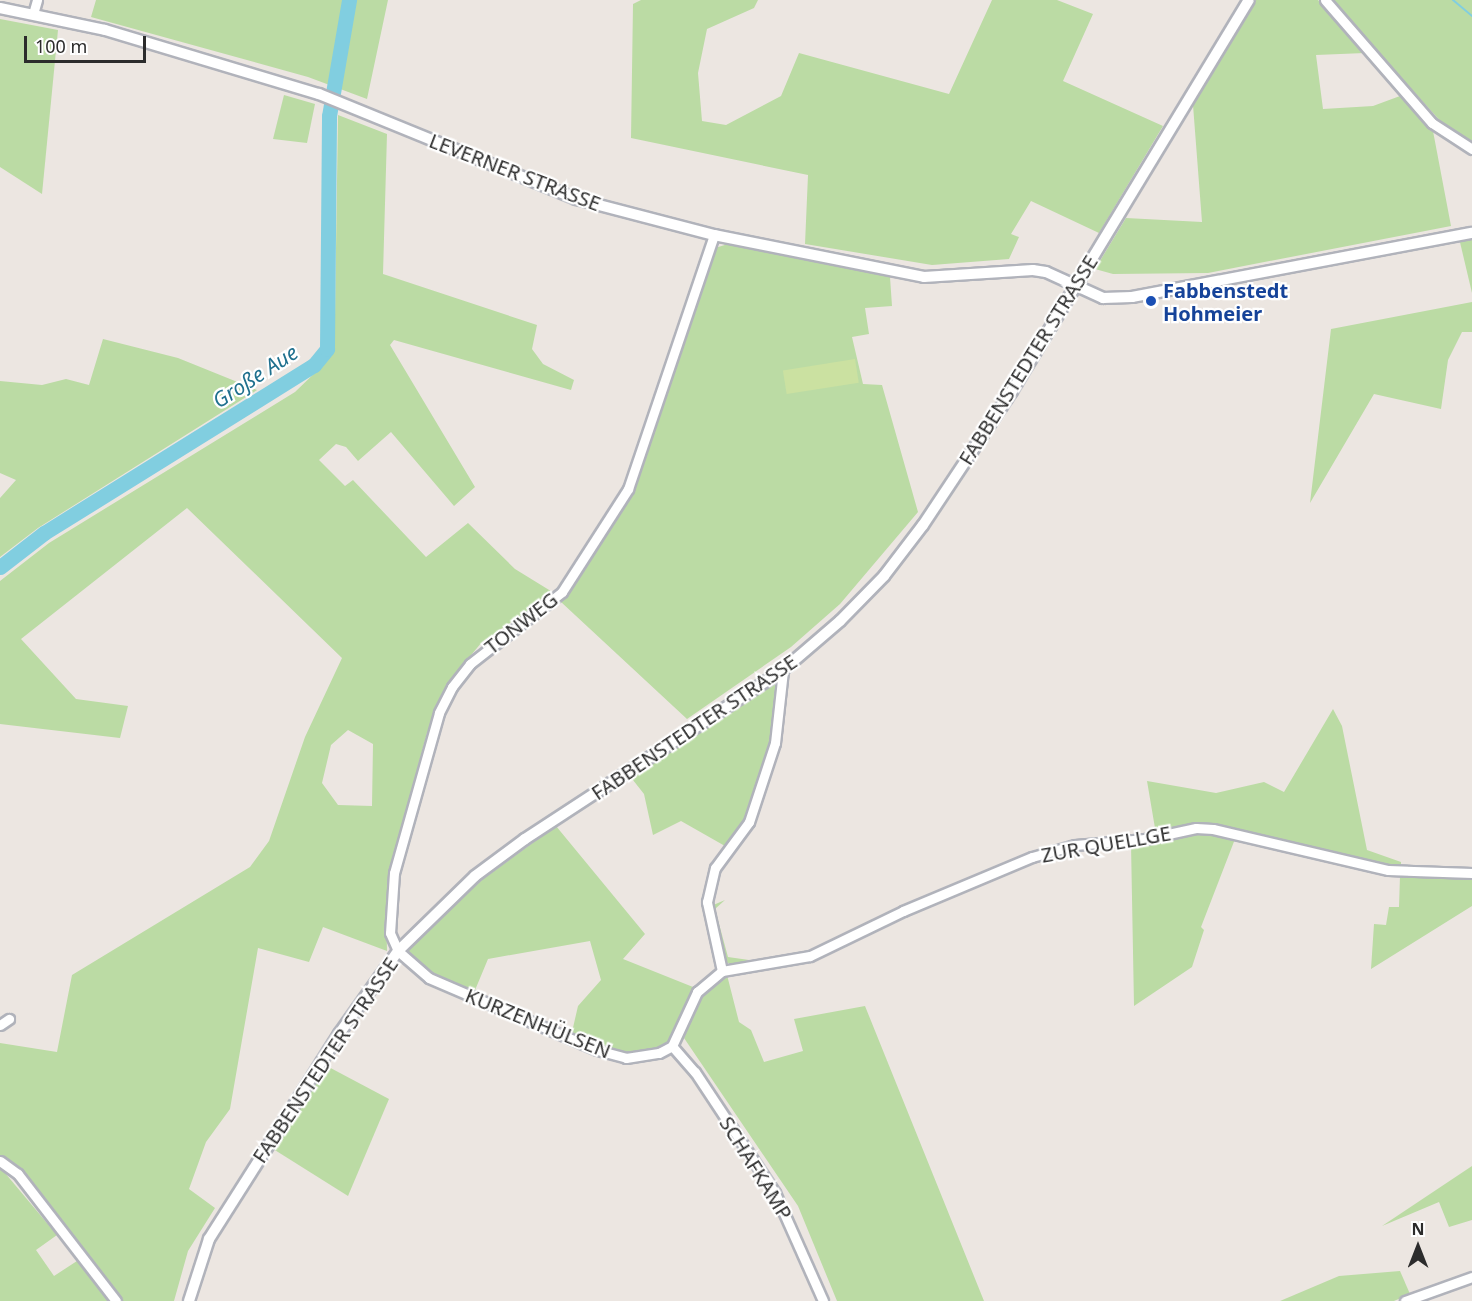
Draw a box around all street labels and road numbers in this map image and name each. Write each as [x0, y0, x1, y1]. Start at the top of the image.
street label: LEVERNER STRASSE [426, 128, 604, 216]
street label: FABBENSTEDTER STRASSE [954, 251, 1102, 469]
street label: TONWEG [480, 587, 562, 659]
street label: FABBENSTEDTER STRASSE [587, 649, 801, 805]
street label: ZUR QUELLGE [1039, 821, 1173, 867]
street label: FABBENSTEDTER STRASSE [247, 953, 403, 1167]
street label: KURZENHÜLSEN [462, 983, 614, 1063]
street label: SCHAFKAMP [715, 1112, 797, 1224]

